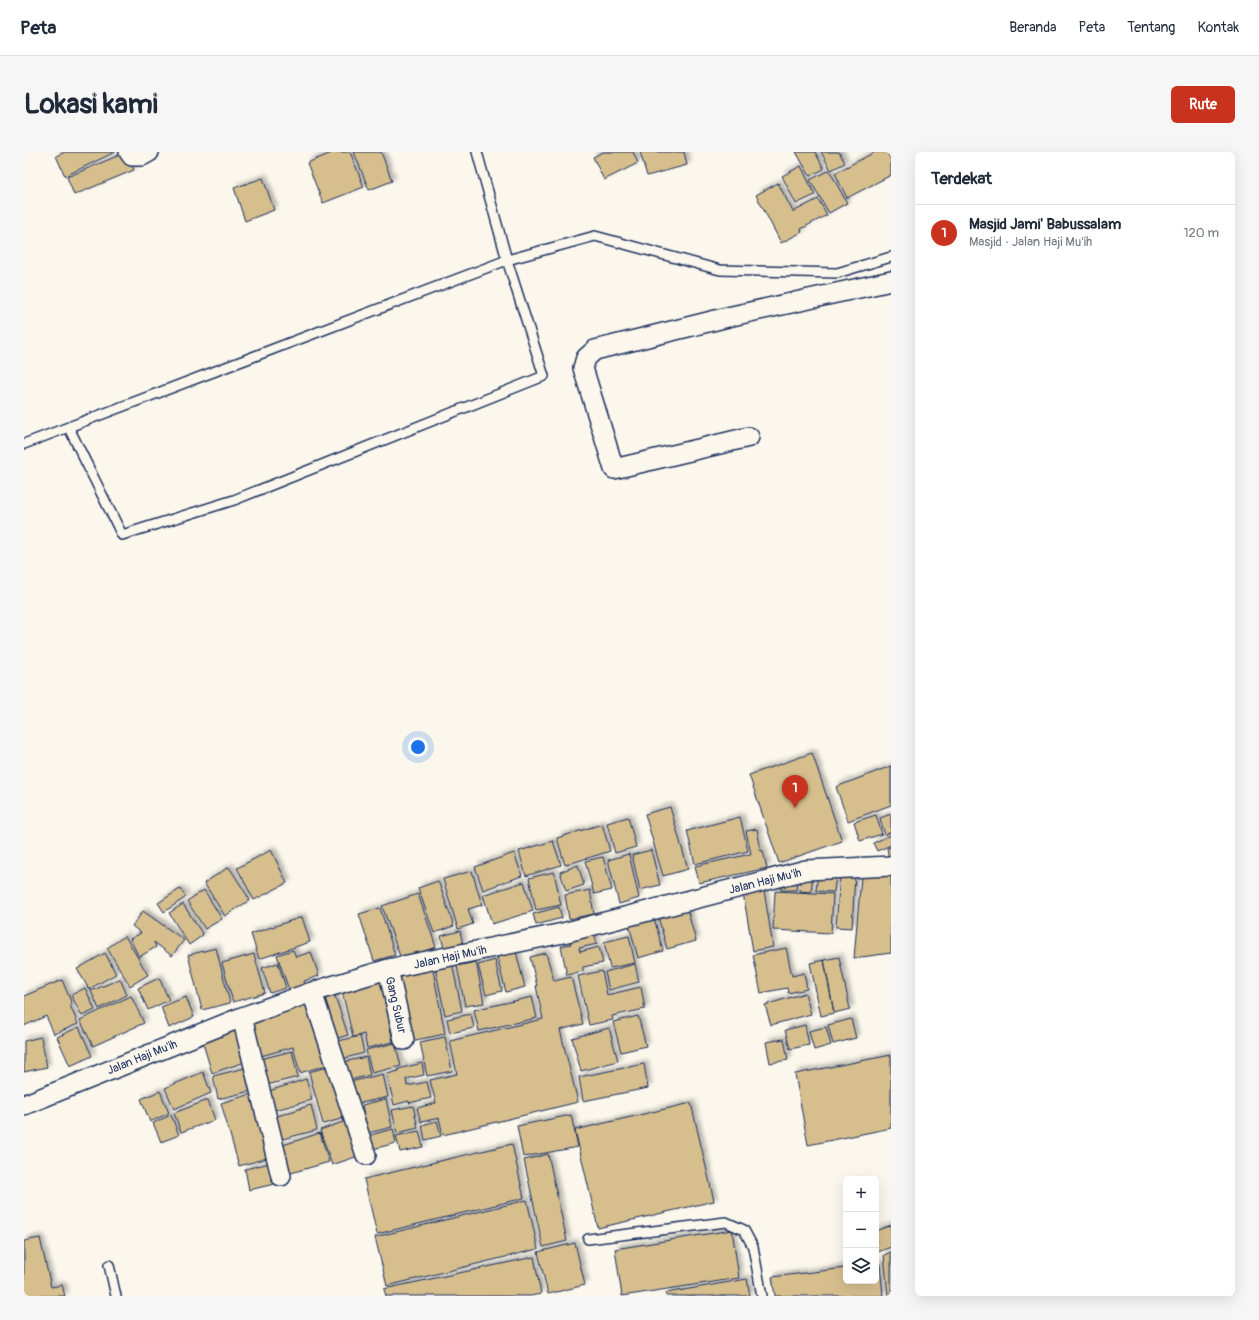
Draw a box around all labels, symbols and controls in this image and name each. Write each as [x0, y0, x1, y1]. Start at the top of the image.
text: Peta [20, 16, 56, 40]
text: Beranda [1009, 19, 1057, 36]
text: Peta [1079, 19, 1105, 36]
text: Tentang [1127, 19, 1175, 36]
text: Kontak [1197, 19, 1239, 36]
button: Rute [1171, 86, 1235, 123]
text: Lokasi kami [24, 87, 158, 122]
text: Terdekat [931, 168, 992, 189]
text: Masjid Jami' Babussalam [969, 215, 1121, 234]
text: 1 [941, 225, 947, 241]
text: 120 m [1183, 225, 1219, 241]
text: Masjid · Jalan Haji Mu'ih [969, 234, 1092, 250]
your location [408, 737, 428, 757]
pin: 1 [782, 775, 808, 808]
street label: Jalan Haji Mu'ih [727, 865, 803, 898]
street label: Jalan Haji Mu'ih [412, 942, 488, 973]
street label: Gang Subur [382, 975, 409, 1036]
street label: Jalan Haji Mu'ih [105, 1036, 180, 1078]
map controls [843, 1176, 879, 1284]
button: + [843, 1176, 879, 1212]
button: − [843, 1212, 879, 1248]
button: layers [843, 1248, 879, 1284]

